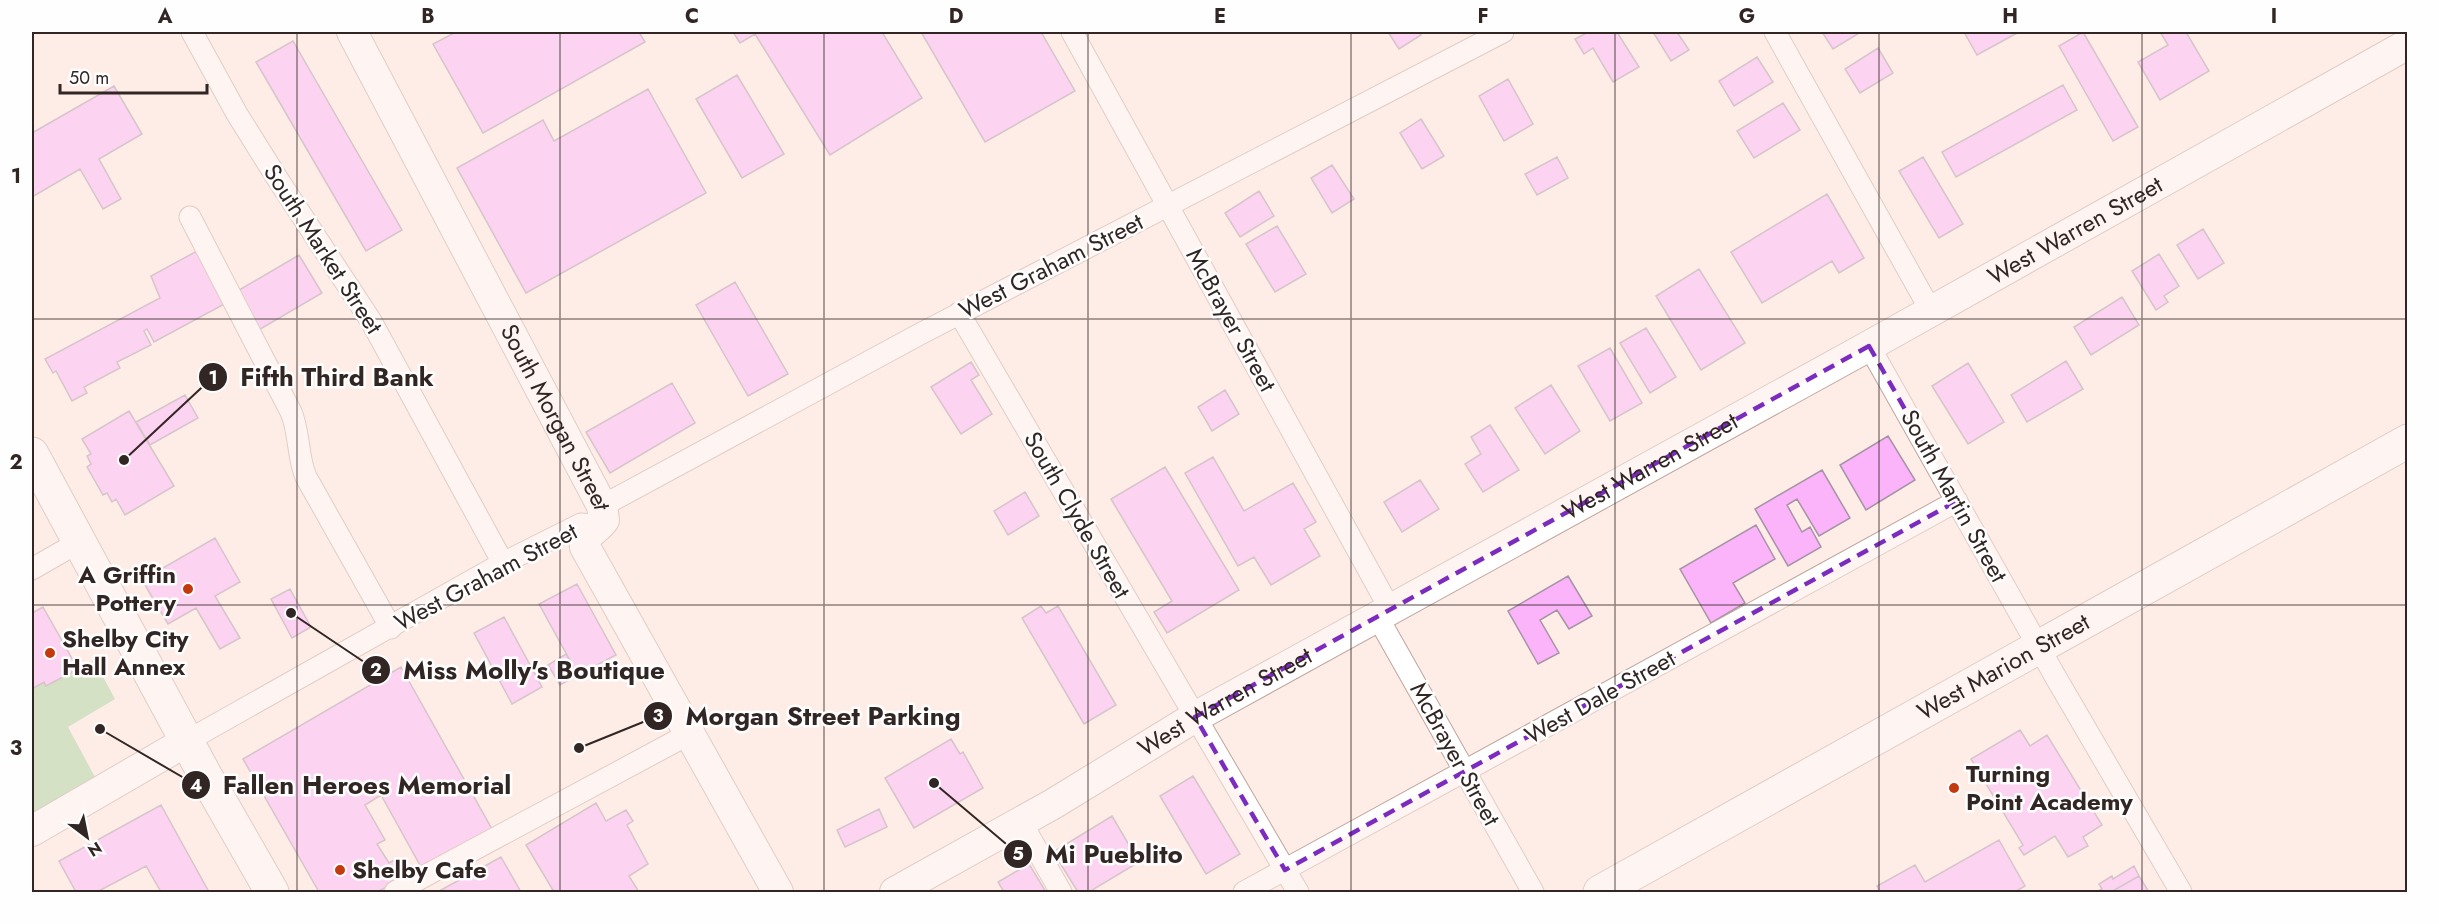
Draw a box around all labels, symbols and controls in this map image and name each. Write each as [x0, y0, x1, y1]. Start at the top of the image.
text: A [157, 2, 173, 31]
text: B [421, 2, 435, 31]
text: C [685, 2, 699, 31]
text: D [949, 2, 963, 31]
text: E [1214, 2, 1226, 31]
text: F [1477, 2, 1489, 31]
text: G [1739, 2, 1755, 31]
text: H [2002, 2, 2018, 31]
text: I [2271, 2, 2277, 31]
scale bar [60, 57, 207, 95]
text: 50 m [69, 65, 109, 91]
street label: South Market Street [255, 157, 392, 341]
text: 1 [11, 162, 21, 191]
street label: West Warren Street [1981, 167, 2169, 293]
street label: West Graham Street [953, 204, 1149, 327]
street label: McBrayer Street [1178, 242, 1285, 398]
street label: South Morgan Street [492, 318, 620, 512]
callout: Fifth Third Bank [198, 355, 446, 399]
text: Fifth Third Bank [240, 358, 434, 396]
text: 1 [208, 365, 218, 391]
street label: West Warren Street [1556, 403, 1744, 528]
street label: South Martin Street [1892, 403, 2017, 589]
street label: South Clyde Street [1015, 425, 1140, 605]
text: 2 [9, 448, 23, 477]
street label: West Graham Street [388, 513, 584, 640]
place label: A Griffin Pottery [77, 557, 176, 620]
marker: A Griffin Pottery [181, 582, 195, 596]
street label: West Marion Street [1911, 604, 2096, 729]
place label: Shelby City Hall Annex [62, 621, 189, 684]
street label: West Warren Street [1131, 638, 1318, 765]
street label: West Dale Street [1518, 641, 1681, 752]
marker: Shelby City Hall Annex [43, 646, 57, 660]
callout: Miss Molly's Boutique [361, 648, 677, 692]
text: Miss Molly's Boutique [403, 651, 665, 689]
text: 2 [370, 657, 382, 683]
street label: McBrayer Street [1402, 676, 1509, 832]
callout: Morgan Street Parking [643, 694, 972, 738]
text: Morgan Street Parking [685, 697, 961, 735]
text: 3 [652, 703, 664, 729]
text: 3 [10, 734, 22, 763]
place label: Turning Point Academy [1966, 756, 2133, 819]
callout: Fallen Heroes Memorial [181, 763, 524, 807]
text: Fallen Heroes Memorial [223, 766, 511, 804]
text: 4 [190, 773, 202, 799]
marker: Turning Point Academy [1947, 781, 1961, 795]
north arrow [57, 807, 117, 867]
callout: Mi Pueblito [1003, 832, 1194, 876]
text: Mi Pueblito [1045, 835, 1183, 873]
text: N [83, 836, 106, 862]
text: 5 [1012, 841, 1024, 867]
place label: Shelby Cafe [352, 852, 487, 887]
marker: Shelby Cafe [333, 863, 347, 877]

